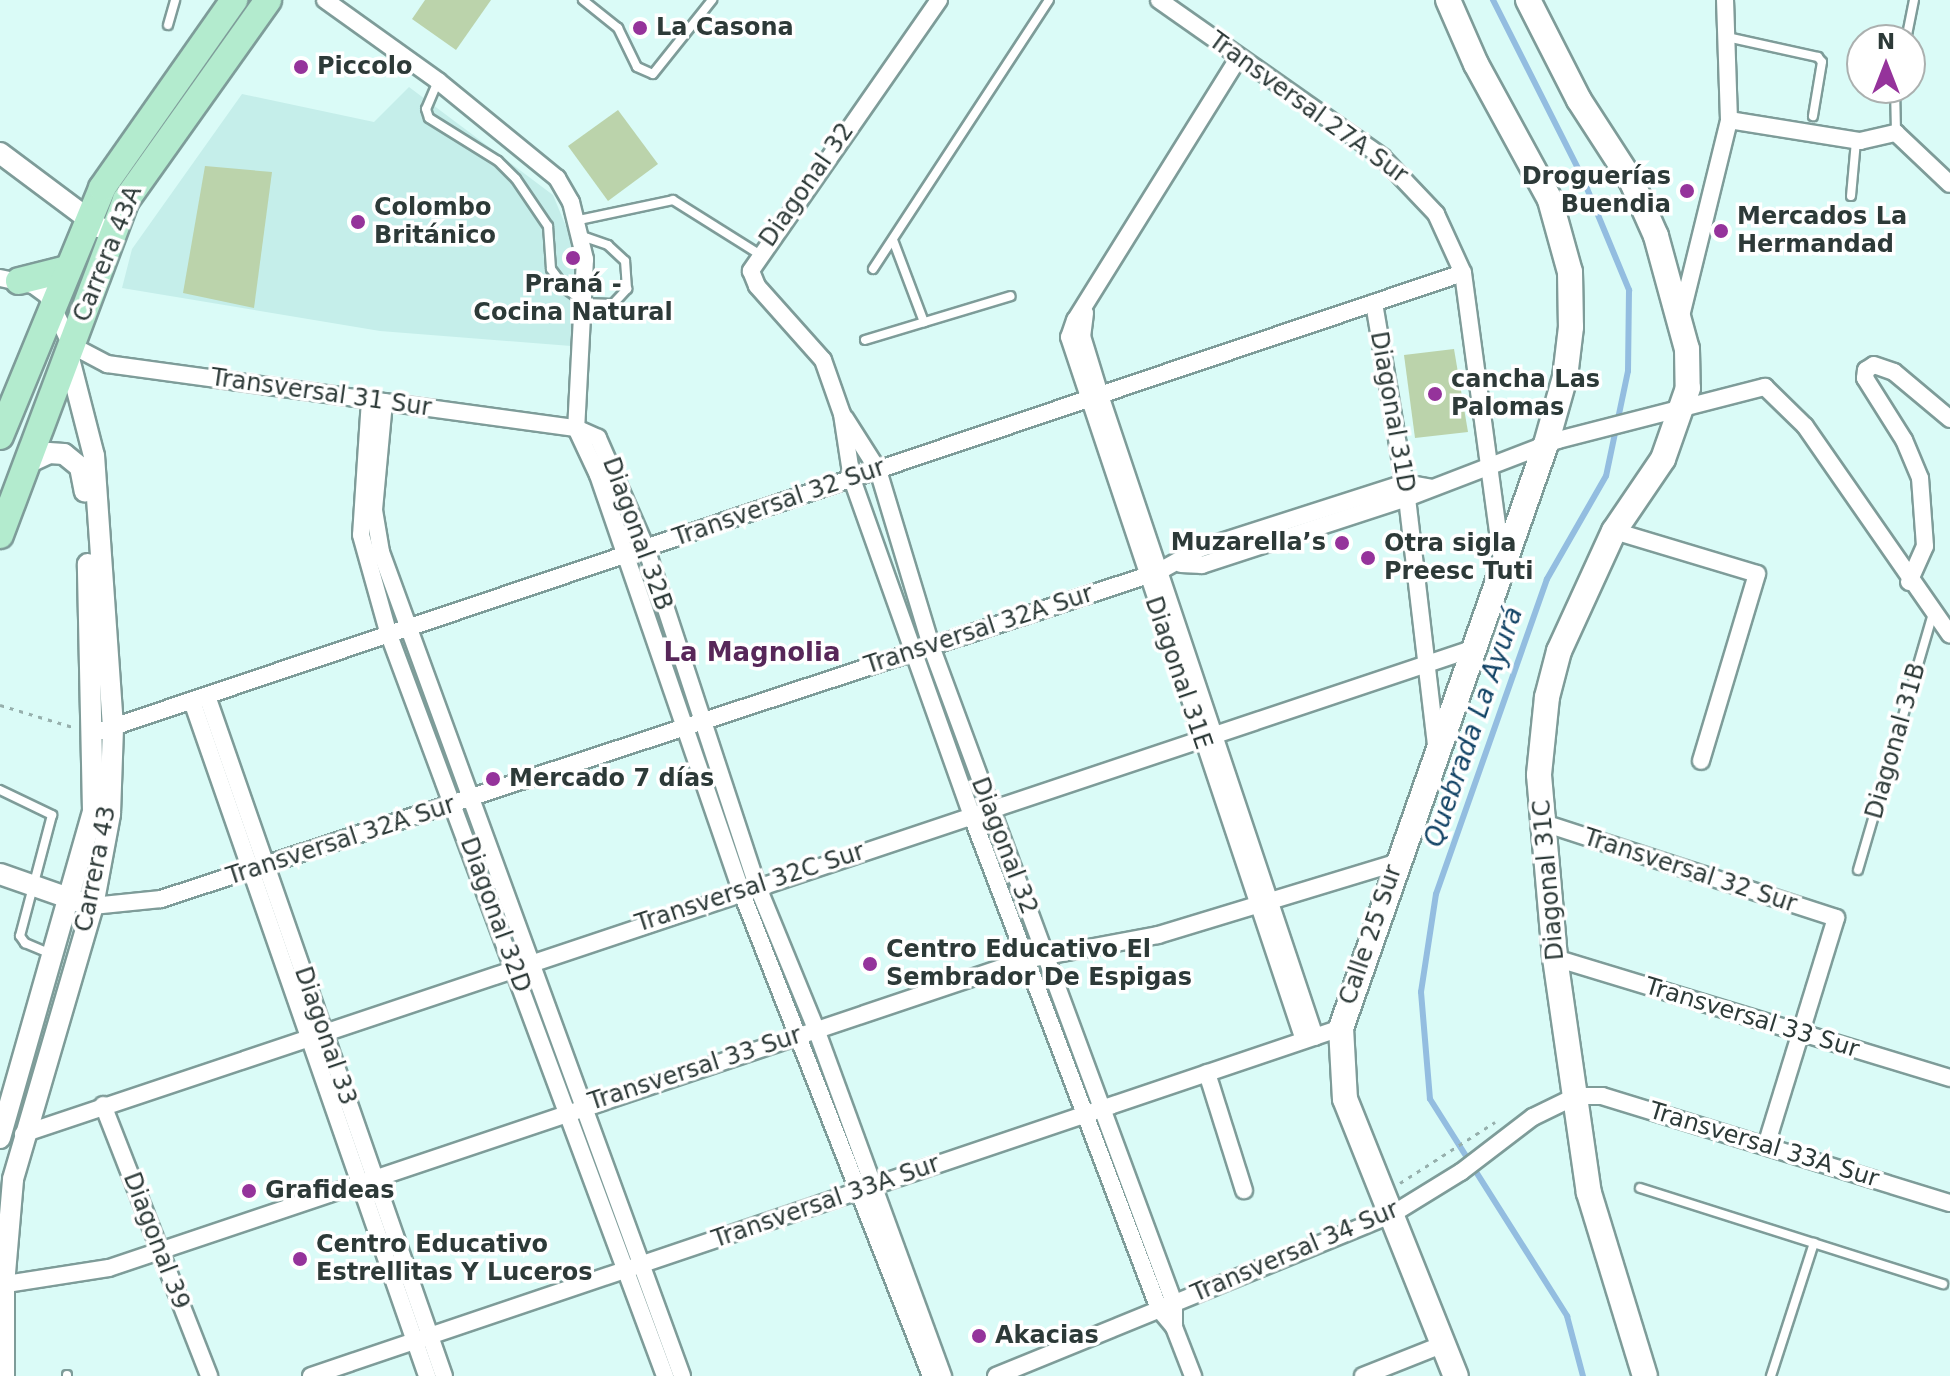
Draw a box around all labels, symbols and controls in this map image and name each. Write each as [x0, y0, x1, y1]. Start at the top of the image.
place label: La Casona [656, 14, 794, 42]
marker: La Casona [631, 19, 649, 37]
north arrow [1846, 24, 1926, 104]
street label: Transversal 27A Sur [1203, 26, 1413, 190]
text: N [1877, 29, 1895, 54]
place label: Piccolo [317, 53, 412, 81]
marker: Piccolo [292, 58, 310, 76]
street label: Diagonal 32 [754, 118, 860, 252]
place label: Droguerías Buendia [1522, 163, 1671, 219]
street label: Carrera 43A [68, 182, 148, 326]
marker: Droguerías Buendia [1678, 182, 1696, 200]
place label: Colombo Británico [374, 194, 496, 250]
place label: Mercados La Hermandad [1737, 203, 1907, 259]
marker: Colombo Británico [349, 213, 367, 231]
marker: Mercados La Hermandad [1712, 222, 1730, 240]
marker: Praná - Cocina Natural [564, 249, 582, 267]
place label: Praná - Cocina Natural [473, 271, 673, 327]
street label: Diagonal 31D [1364, 329, 1420, 495]
street label: Transversal 31 Sur [209, 363, 433, 423]
place label: cancha Las Palomas [1451, 366, 1600, 422]
marker: cancha Las Palomas [1426, 385, 1444, 403]
street label: Diagonal 32B [596, 453, 678, 615]
street label: Transversal 32 Sur [669, 453, 889, 553]
place label: Muzarella’s [1171, 529, 1326, 557]
place label: Otra sigla Preesc Tuti [1384, 530, 1533, 586]
marker: Muzarella’s [1333, 534, 1351, 552]
marker: Otra sigla Preesc Tuti [1359, 549, 1377, 567]
street label: Transversal 32A Sur [861, 579, 1097, 681]
street label: Diagonal 31E [1138, 593, 1218, 753]
water label: Quebrada La Ayurá [1418, 603, 1530, 851]
district label: La Magnolia [664, 637, 840, 669]
street label: Diagonal 31B [1860, 660, 1932, 822]
place label: Mercado 7 días [509, 765, 714, 793]
marker: Mercado 7 días [484, 770, 502, 788]
street label: Diagonal 32 [965, 773, 1043, 919]
street label: Transversal 32A Sur [223, 790, 459, 892]
street label: Diagonal 31C [1528, 798, 1570, 962]
street label: Carrera 43 [70, 804, 122, 934]
street label: Transversal 32 Sur [1580, 823, 1800, 919]
street label: Diagonal 32D [454, 833, 536, 997]
street label: Transversal 32C Sur [632, 837, 868, 939]
street label: Calle 25 Sur [1334, 861, 1408, 1009]
place label: Centro Educativo El Sembrador De Espigas [886, 936, 1192, 992]
marker: Centro Educativo El Sembrador De Espigas [861, 955, 879, 973]
street label: Diagonal 33 [288, 963, 362, 1109]
street label: Transversal 33 Sur [1642, 972, 1862, 1064]
street label: Transversal 33 Sur [585, 1021, 805, 1117]
street label: Transversal 33A Sur [1646, 1096, 1882, 1194]
street label: Transversal 33A Sur [708, 1150, 944, 1254]
street label: Diagonal 39 [117, 1168, 195, 1314]
place label: Grafideas [265, 1177, 394, 1205]
marker: Grafideas [240, 1182, 258, 1200]
street label: Transversal 34 Sur [1187, 1195, 1403, 1309]
place label: Centro Educativo Estrellitas Y Luceros [316, 1231, 592, 1287]
marker: Centro Educativo Estrellitas Y Luceros [291, 1250, 309, 1268]
place label: Akacias [995, 1322, 1099, 1350]
marker: Akacias [970, 1327, 988, 1345]

